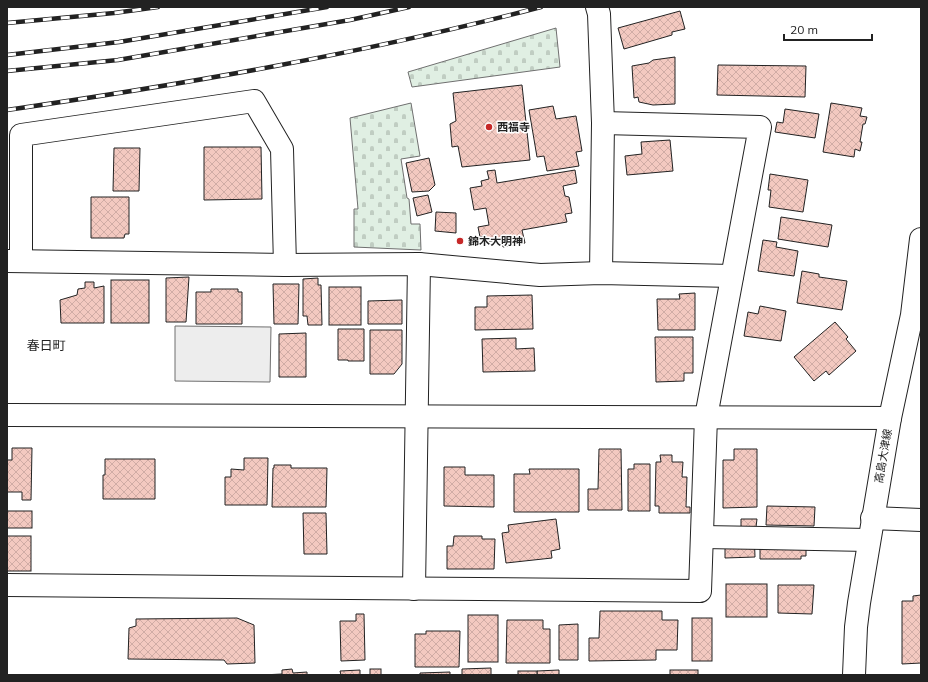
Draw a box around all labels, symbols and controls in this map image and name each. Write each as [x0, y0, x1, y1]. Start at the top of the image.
scale bar [784, 16, 872, 42]
text: 20 m [790, 22, 818, 37]
place label: 西福寺 [497, 120, 530, 134]
marker: 西福寺 [484, 122, 494, 132]
place label: 錦木大明神 [468, 234, 523, 248]
marker: 錦木大明神 [455, 236, 465, 246]
district label: 春日町 [26, 337, 66, 353]
street label: 高島大津線 [871, 428, 895, 484]

